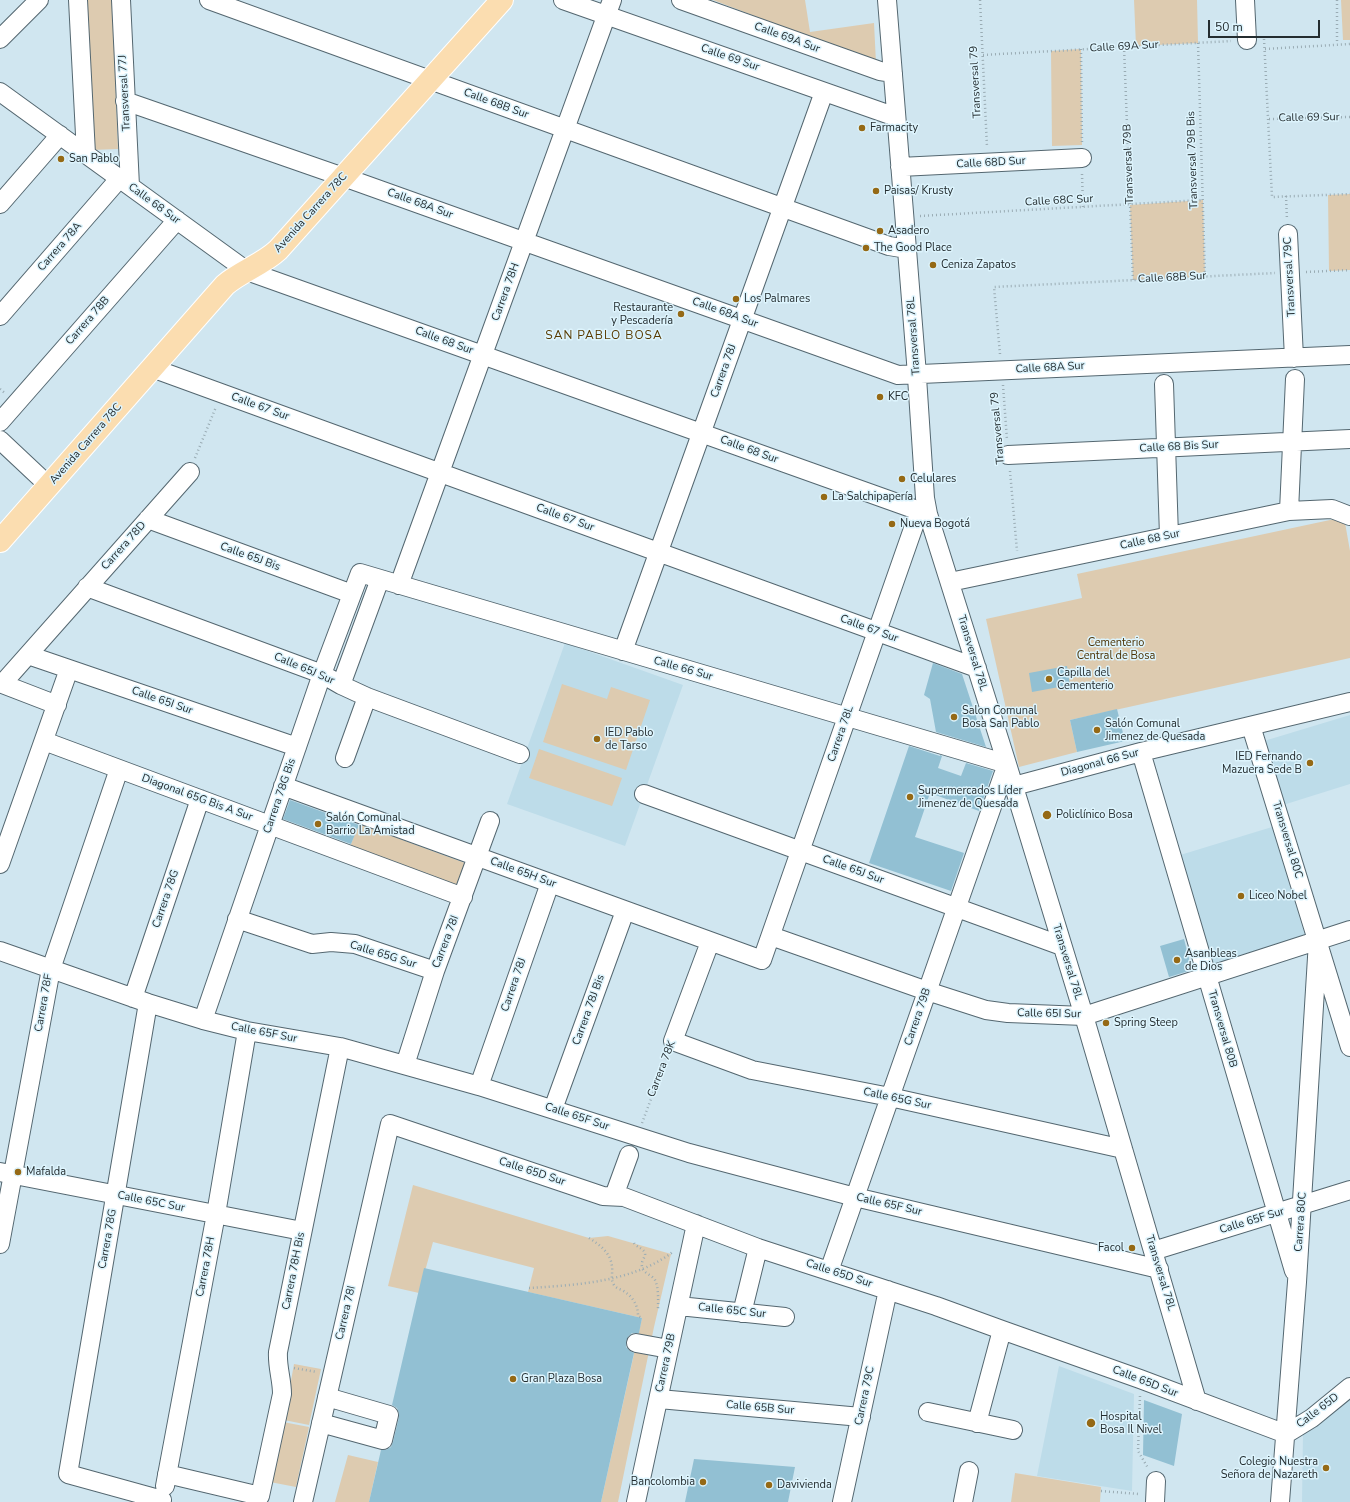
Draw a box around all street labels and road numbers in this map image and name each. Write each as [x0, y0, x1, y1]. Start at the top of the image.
street label: Calle 69A Sur [752, 20, 822, 56]
street label: Calle 69A Sur [1089, 39, 1159, 55]
street label: Calle 69 Sur [699, 42, 761, 74]
street label: Transversal 79 [968, 45, 984, 119]
street label: Transversal 77J [116, 55, 134, 131]
street label: Calle 68B Sur [462, 86, 530, 122]
street label: Transversal 79B Bis [1185, 111, 1201, 209]
street label: Calle 69 Sur [1278, 111, 1340, 125]
street label: Transversal 79B [1121, 124, 1137, 204]
street label: Calle 68D Sur [956, 155, 1026, 171]
street label: Avenida Carrera 78C [272, 170, 350, 256]
street label: Calle 68 Sur [125, 181, 183, 227]
street label: Calle 68A Sur [385, 186, 455, 222]
street label: Calle 68C Sur [1024, 193, 1094, 209]
street label: Carrera 78A [35, 220, 85, 274]
street label: Transversal 79C [1281, 237, 1299, 317]
street label: Carrera 78H [489, 261, 523, 323]
street label: Calle 68B Sur [1137, 270, 1207, 286]
street label: Carrera 78B [63, 294, 113, 348]
street label: Calle 68A Sur [690, 295, 760, 331]
street label: Transversal 78L [905, 296, 923, 376]
street label: Calle 68 Sur [413, 324, 475, 358]
street label: Carrera 78J [708, 342, 740, 400]
street label: Calle 68A Sur [1015, 360, 1085, 376]
street label: Calle 67 Sur [229, 390, 291, 424]
street label: Transversal 79 [988, 391, 1008, 465]
street label: Avenida Carrera 78C [47, 401, 125, 487]
street label: Calle 68 Sur [718, 433, 780, 467]
street label: Calle 68 Bis Sur [1139, 438, 1219, 456]
street label: Calle 67 Sur [534, 501, 596, 535]
street label: Carrera 78D [99, 519, 149, 573]
street label: Calle 68 Sur [1119, 527, 1181, 553]
street label: Calle 65J Bis [218, 540, 282, 574]
street label: Calle 67 Sur [838, 612, 900, 646]
street label: Transversal 78L [954, 613, 990, 693]
street label: Calle 65J Sur [272, 650, 336, 688]
street label: Calle 66 Sur [652, 654, 714, 684]
street label: Calle 65I Sur [130, 684, 194, 718]
street label: Carrera 78L [825, 704, 857, 764]
street label: Diagonal 66 Sur [1060, 746, 1140, 780]
street label: Carrera 78G Bis [261, 757, 299, 835]
street label: Diagonal 65G Bis A Sur [140, 772, 254, 824]
street label: Transversal 80C [1269, 800, 1305, 880]
street label: Calle 65J Sur [820, 853, 886, 887]
street label: Calle 65H Sur [488, 855, 558, 891]
street label: Carrera 78G [150, 868, 182, 930]
street label: Carrera 78I [430, 914, 462, 970]
street label: Transversal 78L [1049, 922, 1085, 1002]
street label: Calle 65G Sur [348, 939, 418, 971]
street label: Carrera 78J [499, 956, 529, 1014]
street label: Carrera 78F [32, 973, 56, 1033]
street label: Carrera 78J Bis [570, 973, 608, 1047]
street label: Carrera 79B [902, 987, 934, 1047]
street label: Transversal 80B [1205, 989, 1239, 1069]
street label: Calle 65I Sur [1017, 1007, 1081, 1021]
street label: Calle 65F Sur [230, 1020, 298, 1046]
street label: Carrera 78K [645, 1039, 679, 1099]
street label: Calle 65G Sur [862, 1085, 932, 1113]
street label: Calle 65F Sur [543, 1100, 611, 1134]
street label: Calle 65D Sur [497, 1155, 567, 1189]
street label: Calle 65C Sur [116, 1189, 186, 1215]
street label: Calle 65F Sur [855, 1191, 923, 1219]
street label: Carrera 80C [1292, 1192, 1310, 1252]
street label: Calle 65F Sur [1218, 1205, 1286, 1237]
street label: Carrera 78G [96, 1208, 120, 1270]
street label: Carrera 78H Bis [280, 1231, 308, 1311]
street label: Transversal 78L [1142, 1233, 1178, 1313]
street label: Carrera 78H [194, 1236, 218, 1298]
street label: Calle 65D Sur [804, 1257, 874, 1291]
street label: Carrera 78I [333, 1285, 359, 1341]
street label: Calle 65C Sur [697, 1301, 767, 1321]
street label: Carrera 79B [653, 1332, 679, 1394]
street label: Calle 65D Sur [1110, 1363, 1180, 1401]
street label: Carrera 79C [852, 1365, 878, 1427]
street label: Calle 65D [1294, 1391, 1342, 1431]
street label: Calle 65B Sur [725, 1398, 795, 1418]

